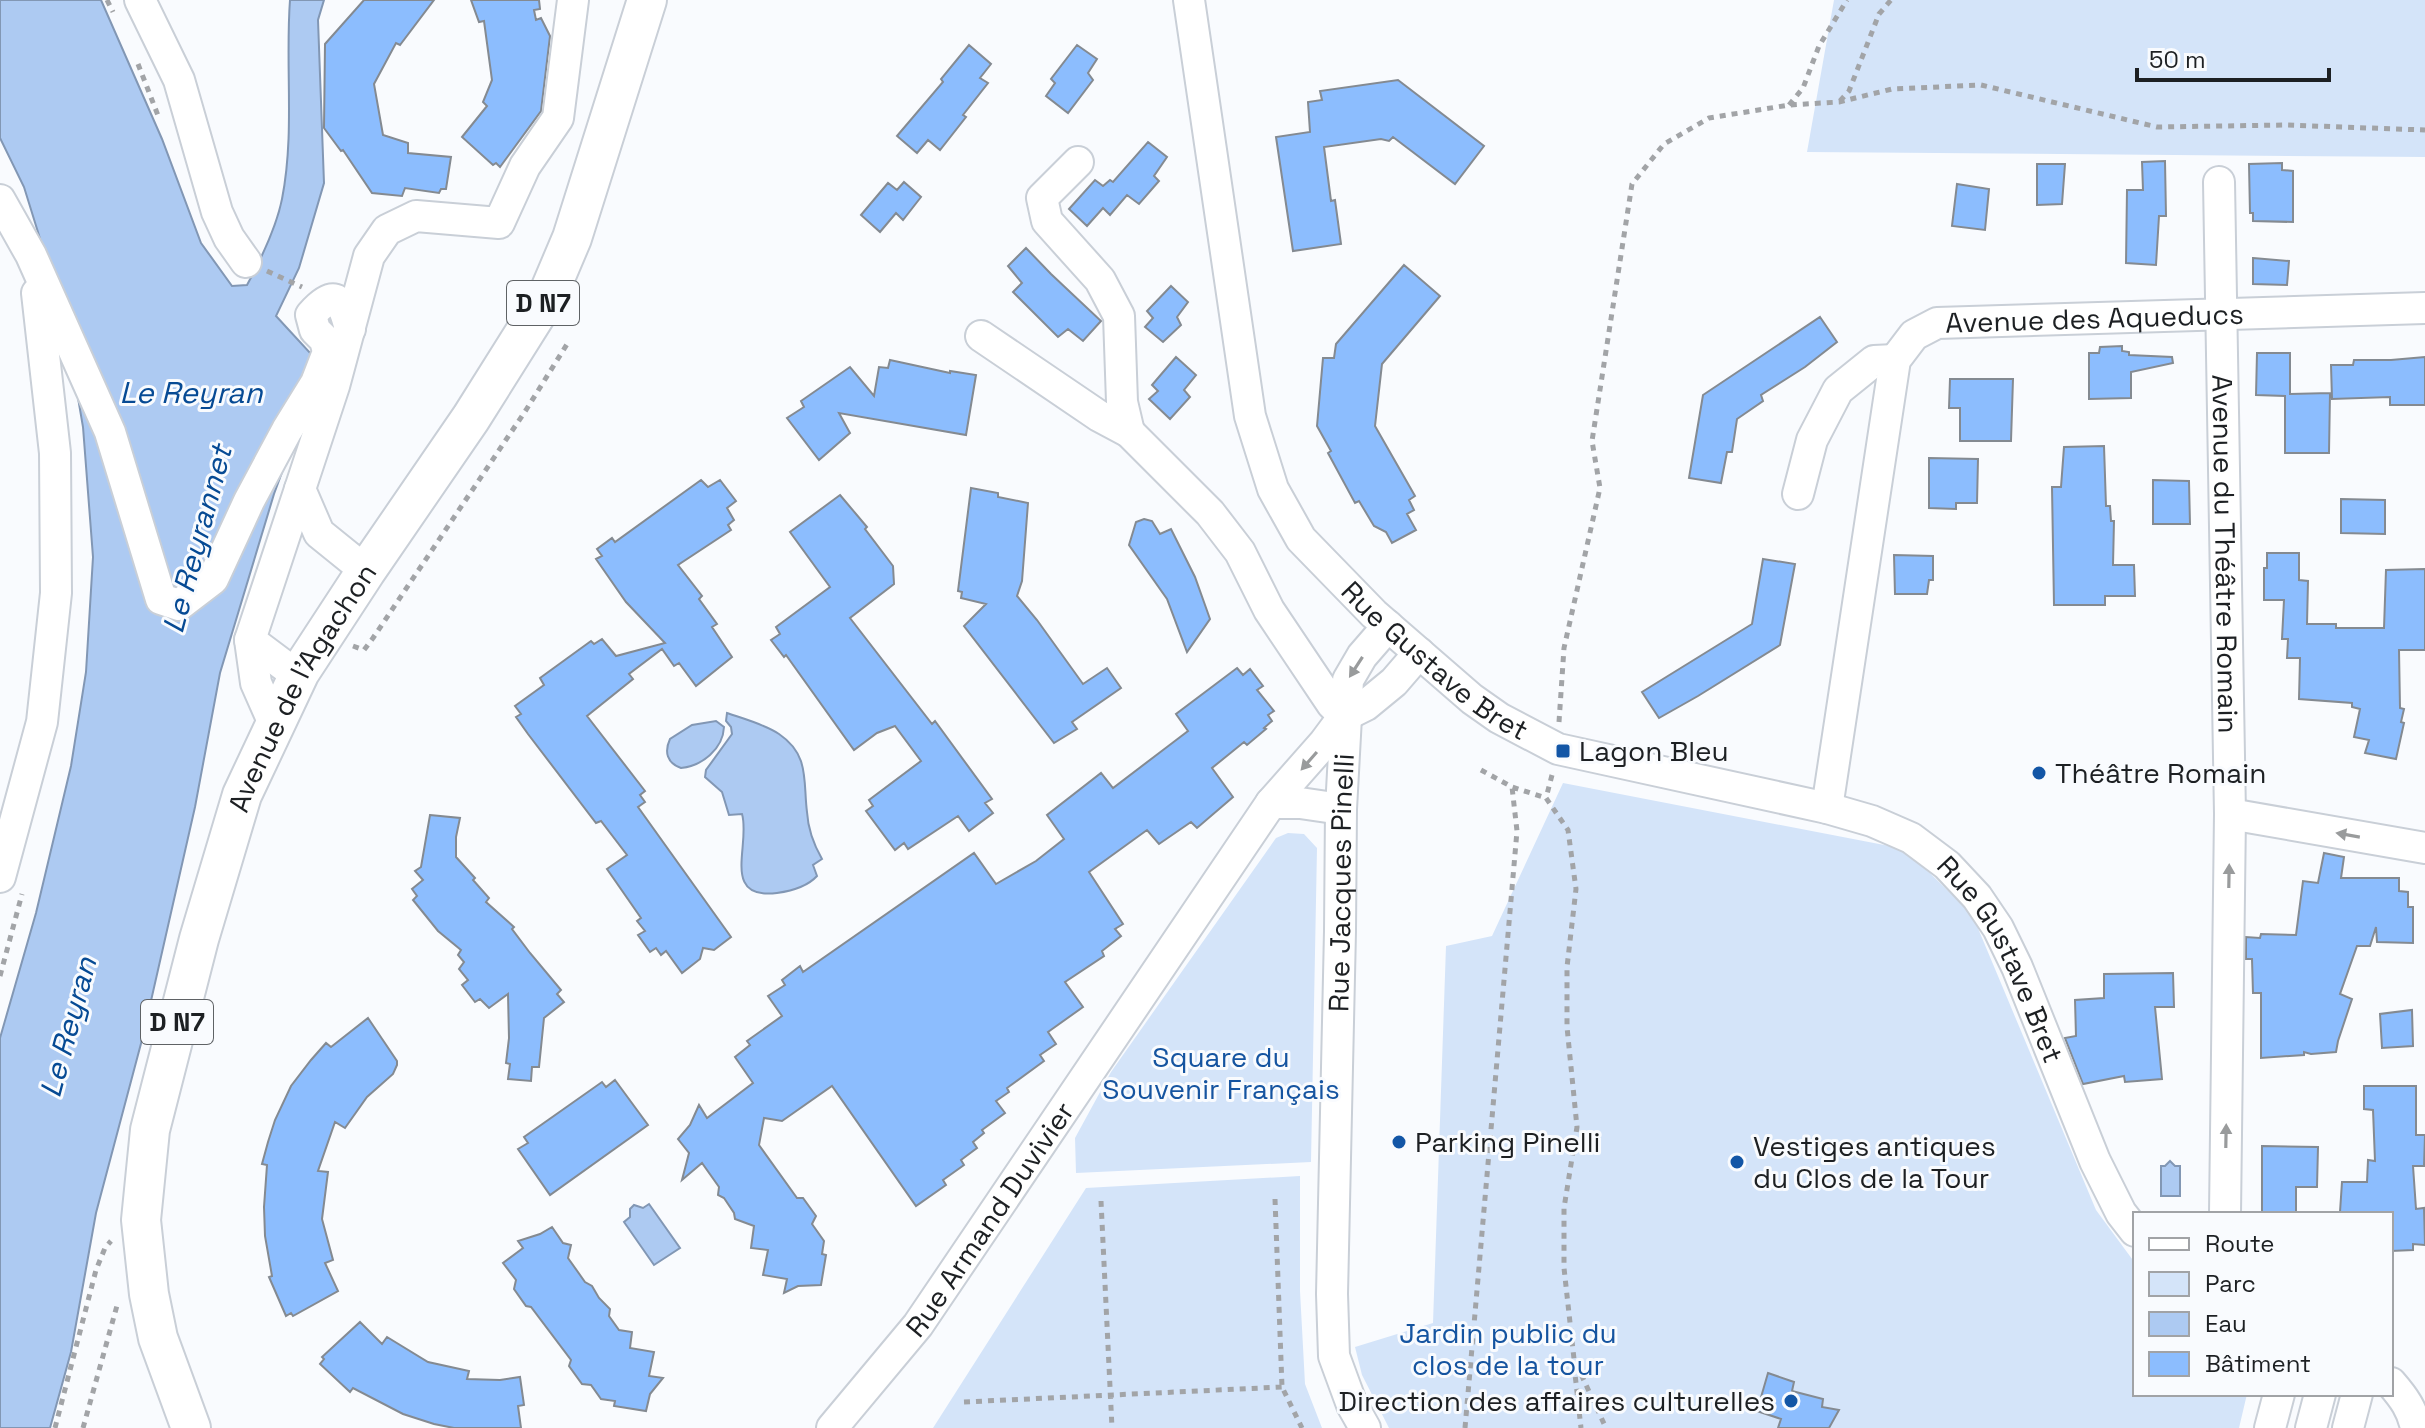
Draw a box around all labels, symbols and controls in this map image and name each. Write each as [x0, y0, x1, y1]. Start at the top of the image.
scale bar [2137, 32, 2329, 82]
text: 50 m [2149, 44, 2206, 75]
road number: D N7 [507, 281, 579, 325]
street label: Avenue des Aqueducs [1945, 296, 2244, 341]
water label: Le Reyran [119, 373, 263, 412]
street label: Avenue du Théâtre Romain [2204, 374, 2247, 734]
water label: Le Reyrannet [153, 438, 242, 637]
street label: Avenue de l'Agachon [220, 556, 384, 816]
street label: Rue Gustave Bret [1334, 573, 1534, 748]
one-way arrow [1349, 656, 1363, 678]
place label: Lagon Bleu [1579, 733, 1729, 769]
marker: Lagon Bleu [1554, 742, 1572, 760]
one-way arrow [1301, 750, 1318, 770]
street label: Rue Jacques Pinelli [1320, 752, 1362, 1013]
place label: Théâtre Romain [2055, 755, 2266, 791]
marker: Théâtre Romain [2030, 764, 2048, 782]
one-way arrow [2335, 828, 2360, 840]
street label: Rue Gustave Bret [1929, 848, 2072, 1068]
one-way arrow [2223, 863, 2235, 888]
water label: Le Reyran [31, 952, 106, 1101]
road number: D N7 [141, 1000, 213, 1044]
park label: Square du Souvenir Français [1102, 1039, 1340, 1107]
street label: Rue Armand Duvivier [898, 1095, 1082, 1344]
one-way arrow [2220, 1123, 2232, 1148]
place label: Parking Pinelli [1415, 1124, 1600, 1160]
place label: Vestiges antiques du Clos de la Tour [1753, 1128, 1996, 1196]
marker: Parking Pinelli [1390, 1133, 1408, 1151]
marker: Vestiges antiques du Clos de la Tour [1728, 1153, 1746, 1171]
legend [2133, 1212, 2393, 1396]
text: Route [2205, 1228, 2274, 1259]
text: Parc [2205, 1268, 2256, 1299]
text: Eau [2205, 1308, 2247, 1339]
park label: Jardin public du clos de la tour [1399, 1315, 1617, 1383]
text: Bâtiment [2205, 1348, 2311, 1379]
place label: Direction des affaires culturelles [1338, 1383, 1775, 1419]
marker: Direction des affaires culturelles [1782, 1392, 1800, 1410]

